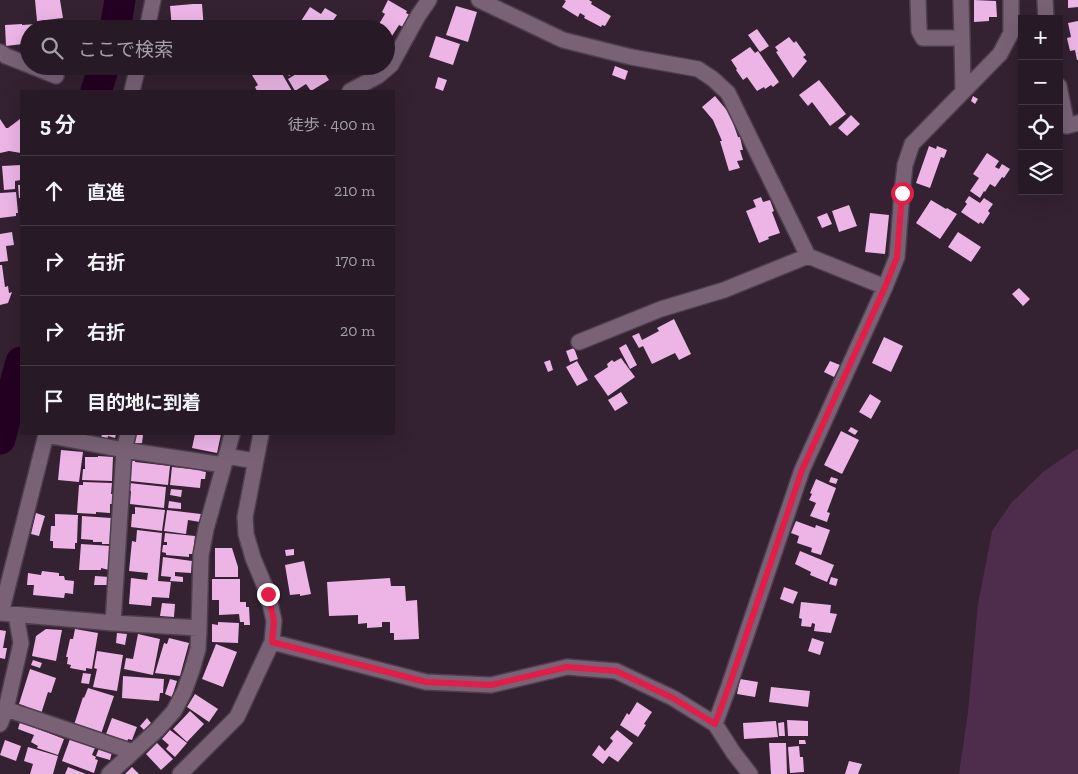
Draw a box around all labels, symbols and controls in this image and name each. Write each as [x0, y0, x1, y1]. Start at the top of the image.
map controls [1018, 15, 1063, 195]
button: + [1018, 15, 1063, 60]
search box [20, 20, 395, 75]
icon: search [38, 34, 66, 62]
text: ここで検索 [78, 38, 173, 61]
button: − [1018, 60, 1063, 105]
button: locate [1018, 105, 1063, 150]
text: 5 分 [40, 112, 76, 137]
text: 徒歩 · 400 m [288, 115, 375, 134]
button: layers [1018, 150, 1063, 195]
icon: ahead [40, 177, 68, 205]
text: 直進 [87, 181, 125, 204]
text: 210 m [334, 181, 375, 200]
route start [891, 182, 914, 205]
icon: right [40, 247, 68, 275]
text: 右折 [87, 251, 125, 274]
text: 170 m [335, 251, 375, 270]
icon: right [40, 317, 68, 345]
text: 右折 [87, 321, 125, 344]
text: 20 m [340, 321, 375, 340]
icon: arrive [40, 387, 68, 415]
text: 目的地に到着 [87, 391, 201, 414]
route end [257, 583, 280, 606]

